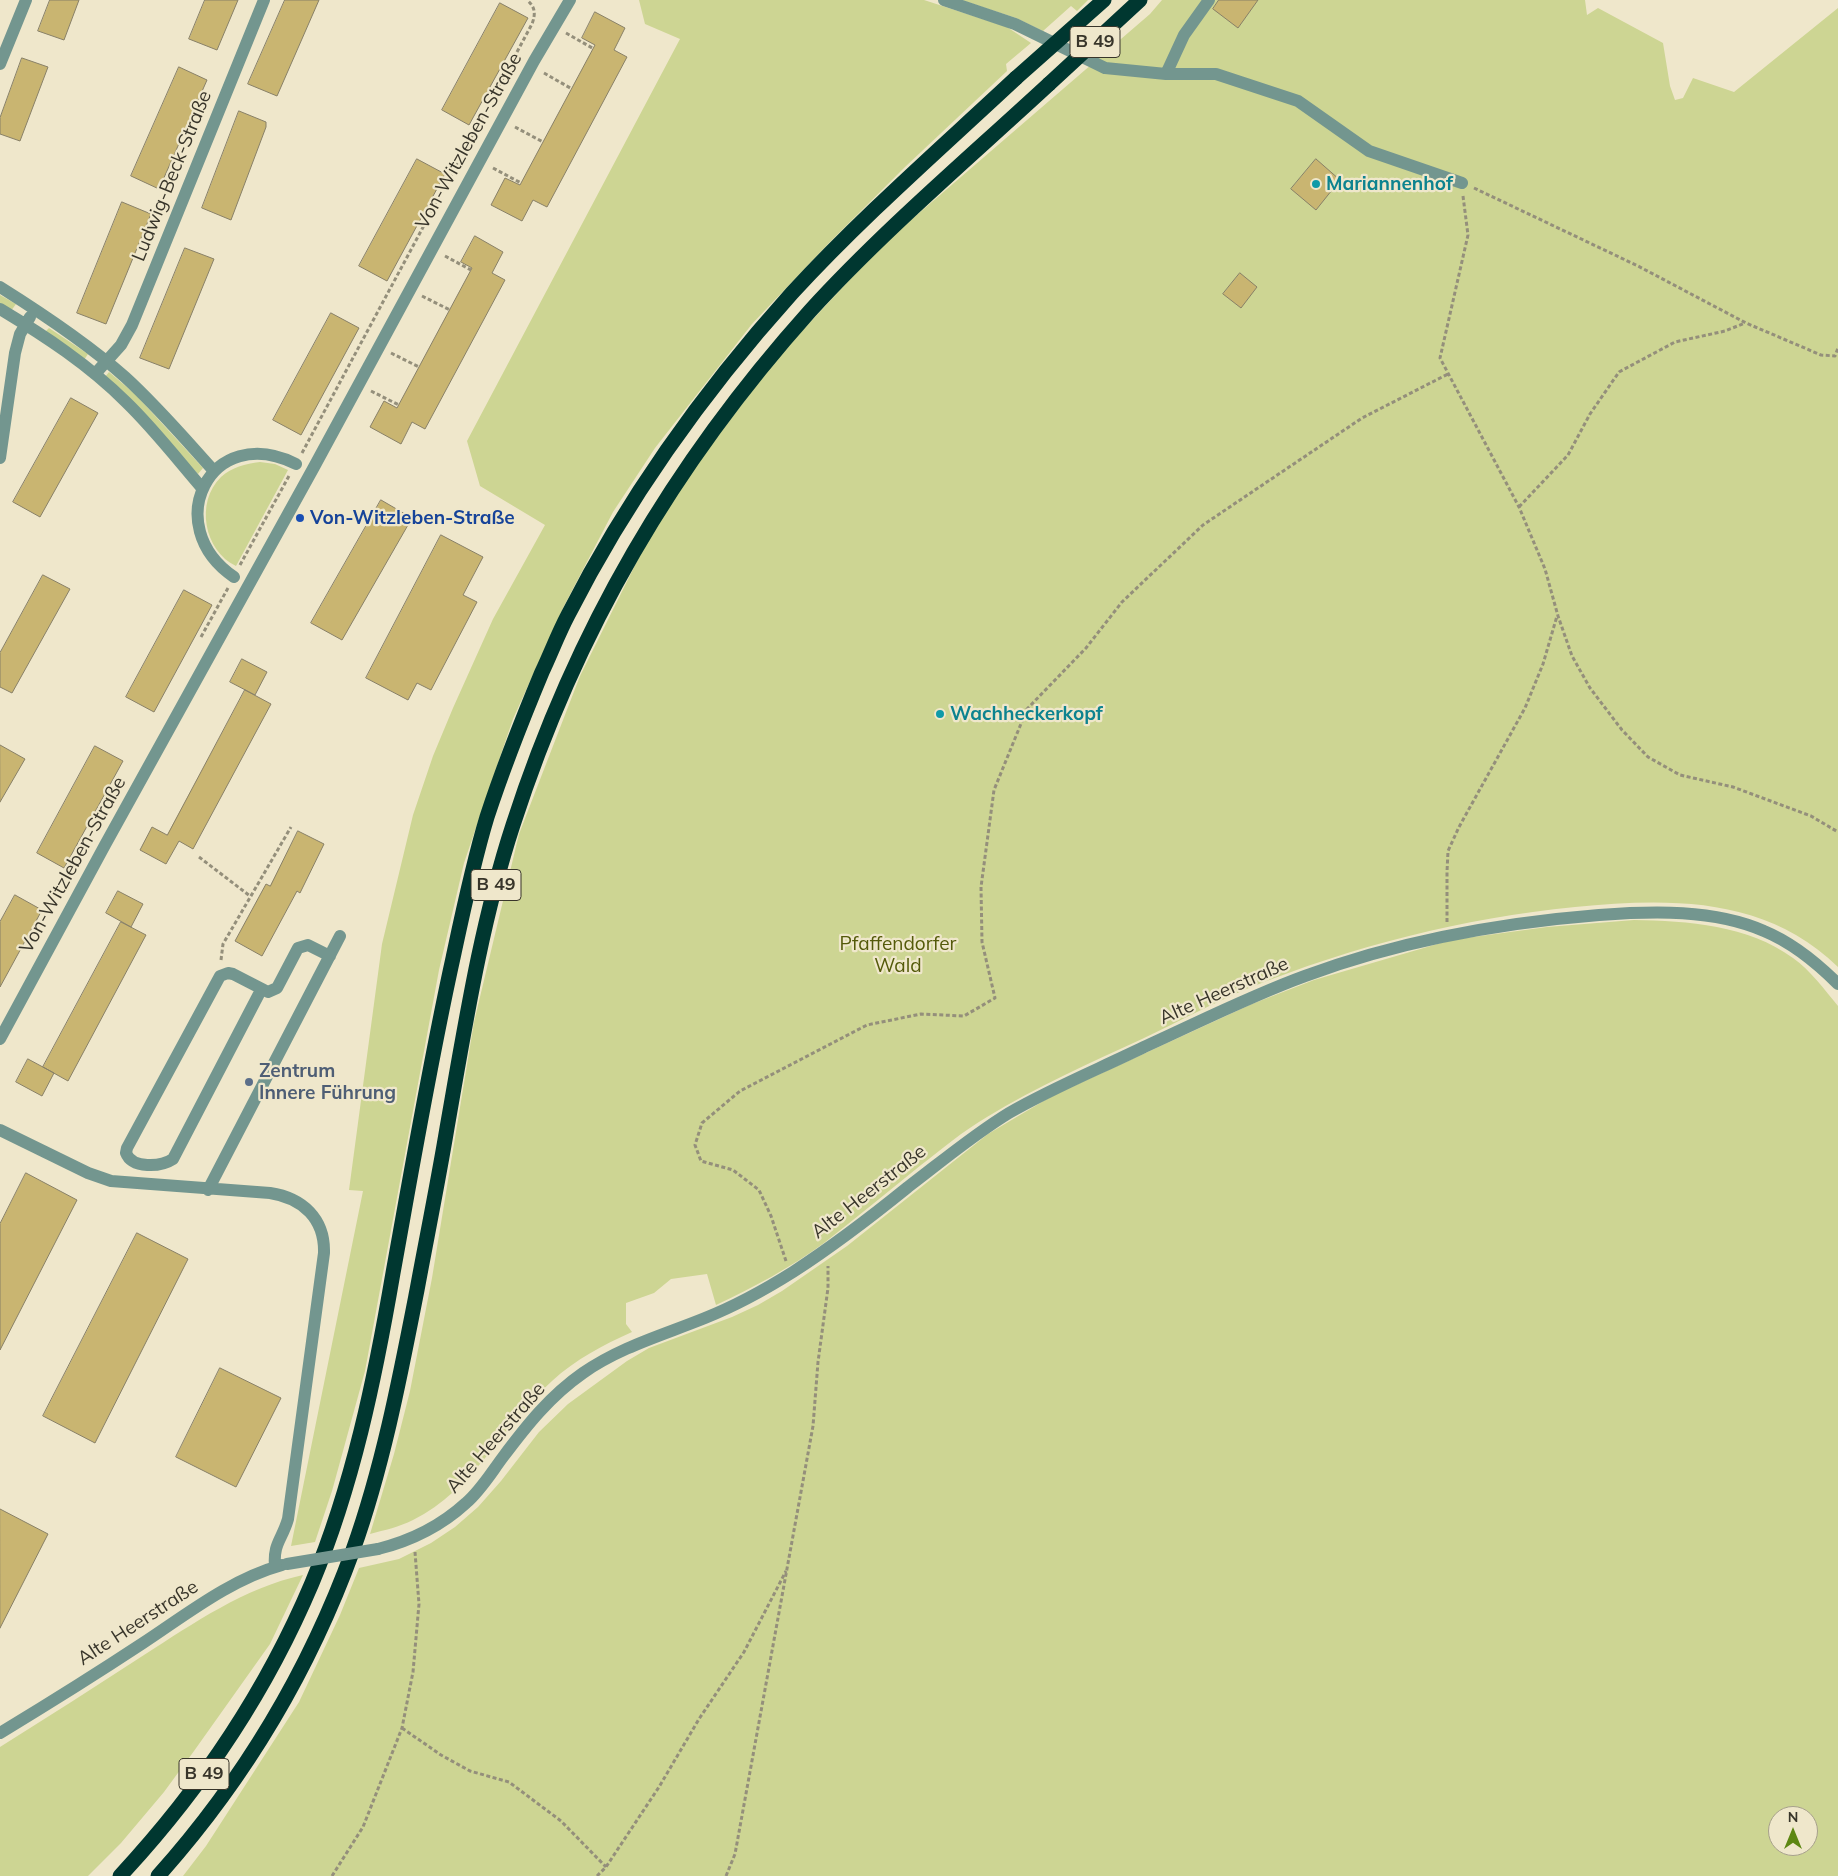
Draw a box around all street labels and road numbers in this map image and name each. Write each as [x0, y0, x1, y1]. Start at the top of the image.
road number: B 49 [1070, 27, 1120, 58]
street label: Von-Witzleben-Straße [411, 49, 527, 233]
street label: Ludwig-Beck-Straße [127, 87, 217, 265]
street label: Von-Witzleben-Straße [15, 773, 131, 957]
road number: B 49 [471, 870, 521, 900]
street label: Alte Heerstraße [1156, 952, 1292, 1030]
street label: Alte Heerstraße [807, 1140, 931, 1244]
street label: Alte Heerstraße [442, 1378, 550, 1498]
street label: Alte Heerstraße [74, 1576, 202, 1670]
road number: B 49 [179, 1758, 229, 1790]

